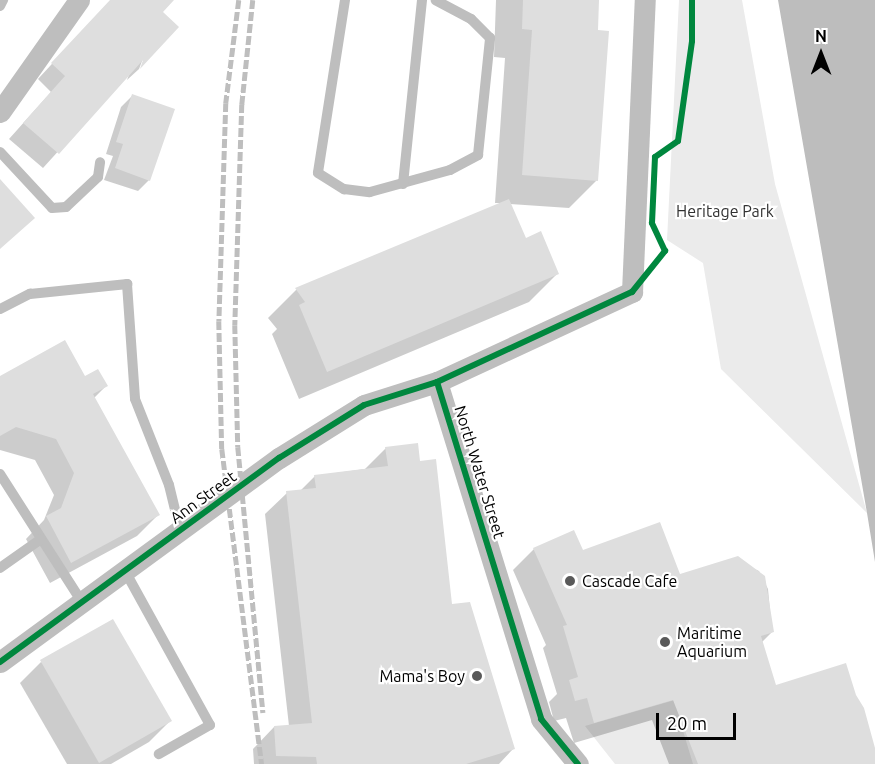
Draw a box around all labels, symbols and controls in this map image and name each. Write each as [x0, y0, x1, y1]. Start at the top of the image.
north arrow [791, 24, 851, 84]
text: N [815, 27, 827, 45]
park label: Heritage Park [676, 201, 774, 221]
street label: North Water Street [451, 403, 509, 541]
street label: Ann Street [166, 467, 240, 527]
place label: Cascade Cafe [582, 571, 677, 591]
marker: Cascade Cafe [563, 574, 577, 588]
place label: Maritime Aquarium [677, 623, 747, 661]
marker: Maritime Aquarium [658, 635, 672, 649]
place label: Mama's Boy [379, 666, 465, 686]
marker: Mama's Boy [470, 669, 484, 683]
scale bar [659, 701, 738, 739]
text: 20 m [667, 713, 707, 733]

